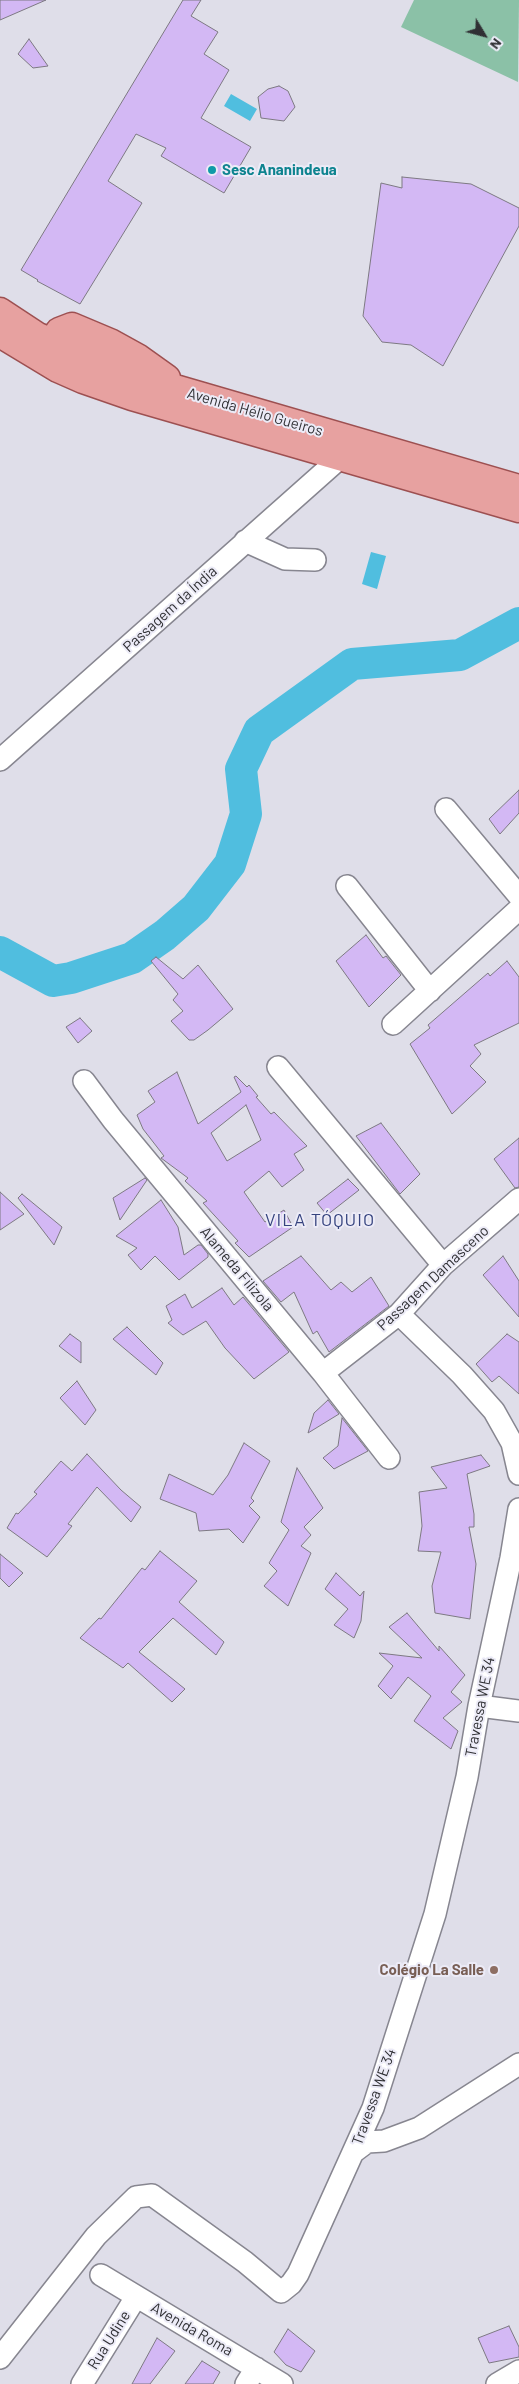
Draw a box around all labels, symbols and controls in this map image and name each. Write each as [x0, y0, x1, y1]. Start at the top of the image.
north arrow [459, 10, 509, 60]
text: N [487, 35, 506, 53]
place label: Sesc Ananindeua [222, 161, 337, 179]
marker: Sesc Ananindeua [206, 164, 218, 176]
street label: Avenida Hélio Gueiros [185, 384, 325, 440]
street label: Passagem da Índia [119, 562, 221, 656]
district label: VILA TÓQUIO [264, 1209, 376, 1231]
street label: Passagem Damasceno [374, 1222, 492, 1334]
street label: Alameda Filizola [196, 1223, 278, 1315]
street label: Travessa WE 34 [461, 1656, 499, 1758]
place label: Colégio La Salle [379, 1961, 484, 1979]
marker: Colégio La Salle [488, 1964, 500, 1976]
street label: Travessa WE 34 [348, 2046, 400, 2148]
street label: Avenida Roma [148, 2298, 236, 2360]
street label: Rua Udine [84, 2307, 134, 2373]

